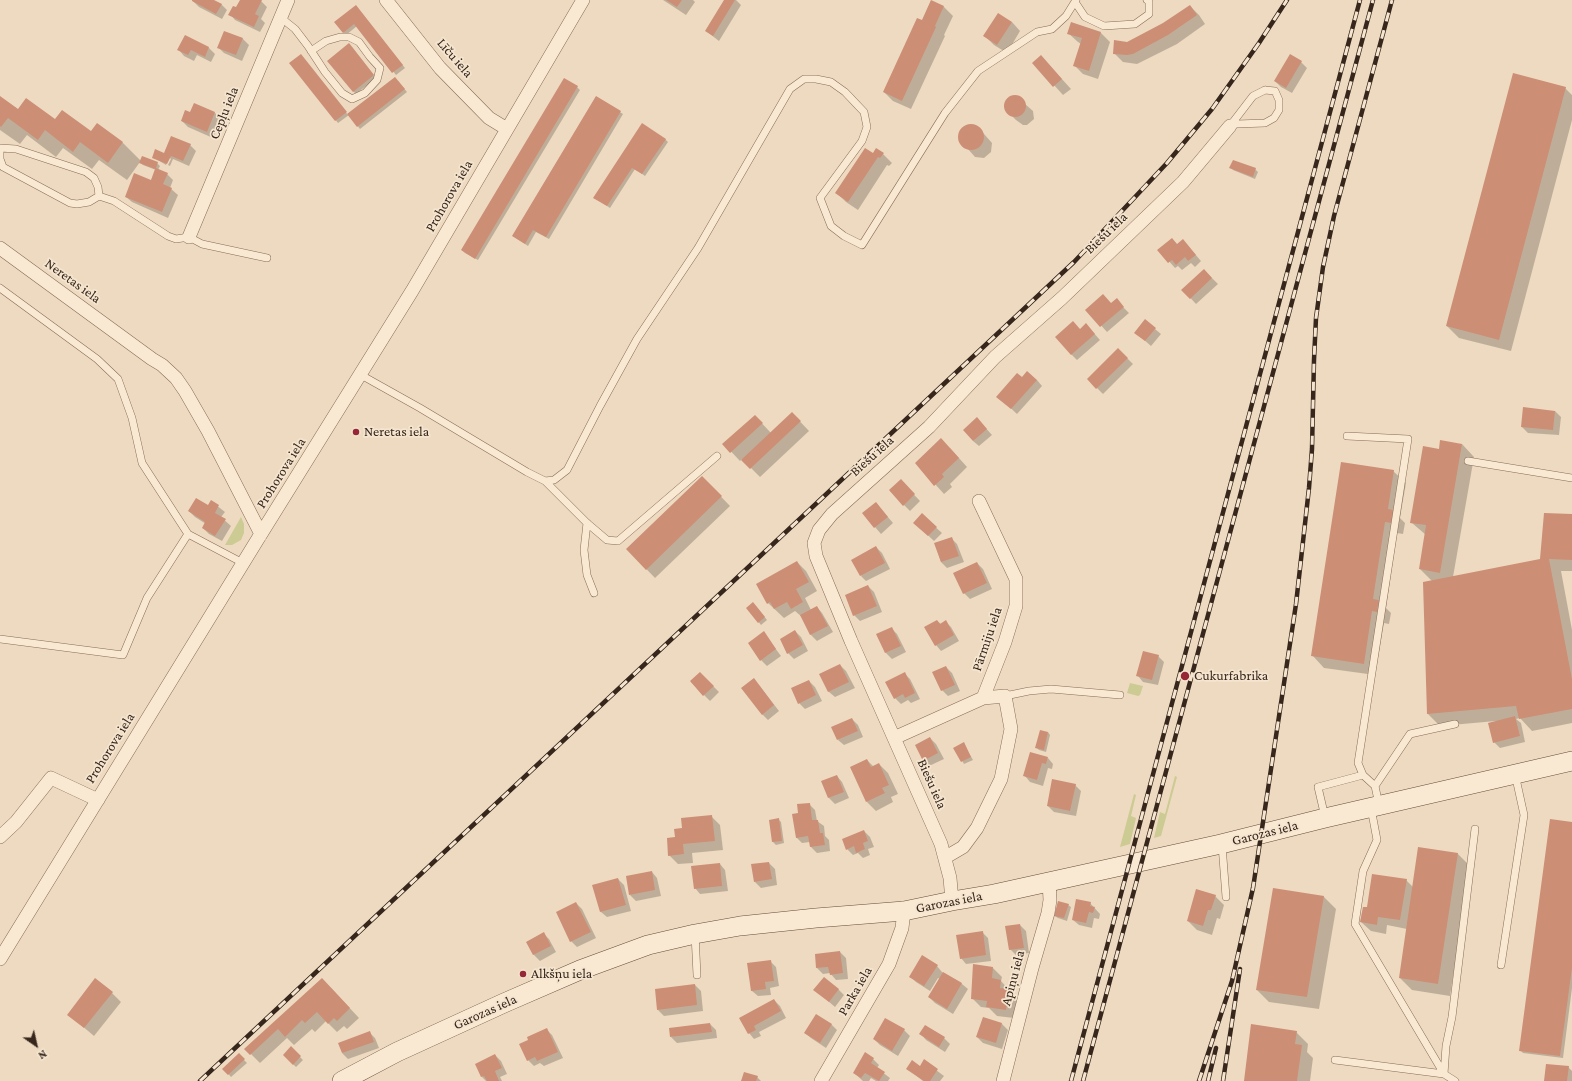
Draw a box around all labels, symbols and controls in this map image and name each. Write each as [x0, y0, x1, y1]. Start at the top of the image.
street label: Līču iela [433, 35, 477, 81]
street label: Cepļu iela [206, 84, 242, 142]
street label: Prohorova iela [422, 157, 476, 235]
street label: Biešu iela [1081, 209, 1131, 257]
street label: Neretas iela [42, 255, 104, 307]
place label: Neretas iela [364, 424, 429, 440]
marker: Neretas iela [351, 427, 361, 437]
street label: Biešu iela [847, 432, 897, 480]
street label: Prohorova iela [253, 435, 309, 511]
street label: Pārmiju iela [968, 605, 1006, 673]
place label: Cukurfabrika [1194, 668, 1268, 684]
marker: Cukurfabrika [1179, 670, 1191, 682]
street label: Prohorova iela [82, 710, 138, 786]
street label: Biešu iela [914, 756, 950, 812]
street label: Garozas iela [1230, 817, 1300, 849]
street label: Garozas iela [914, 887, 984, 917]
street label: Apiņu iela [998, 949, 1028, 1007]
street label: Parka iela [834, 963, 876, 1019]
place label: Alkšņu iela [531, 966, 592, 982]
marker: Alkšņu iela [518, 969, 528, 979]
street label: Garozas iela [451, 991, 519, 1033]
north arrow [16, 1025, 56, 1065]
text: N [36, 1048, 49, 1062]

